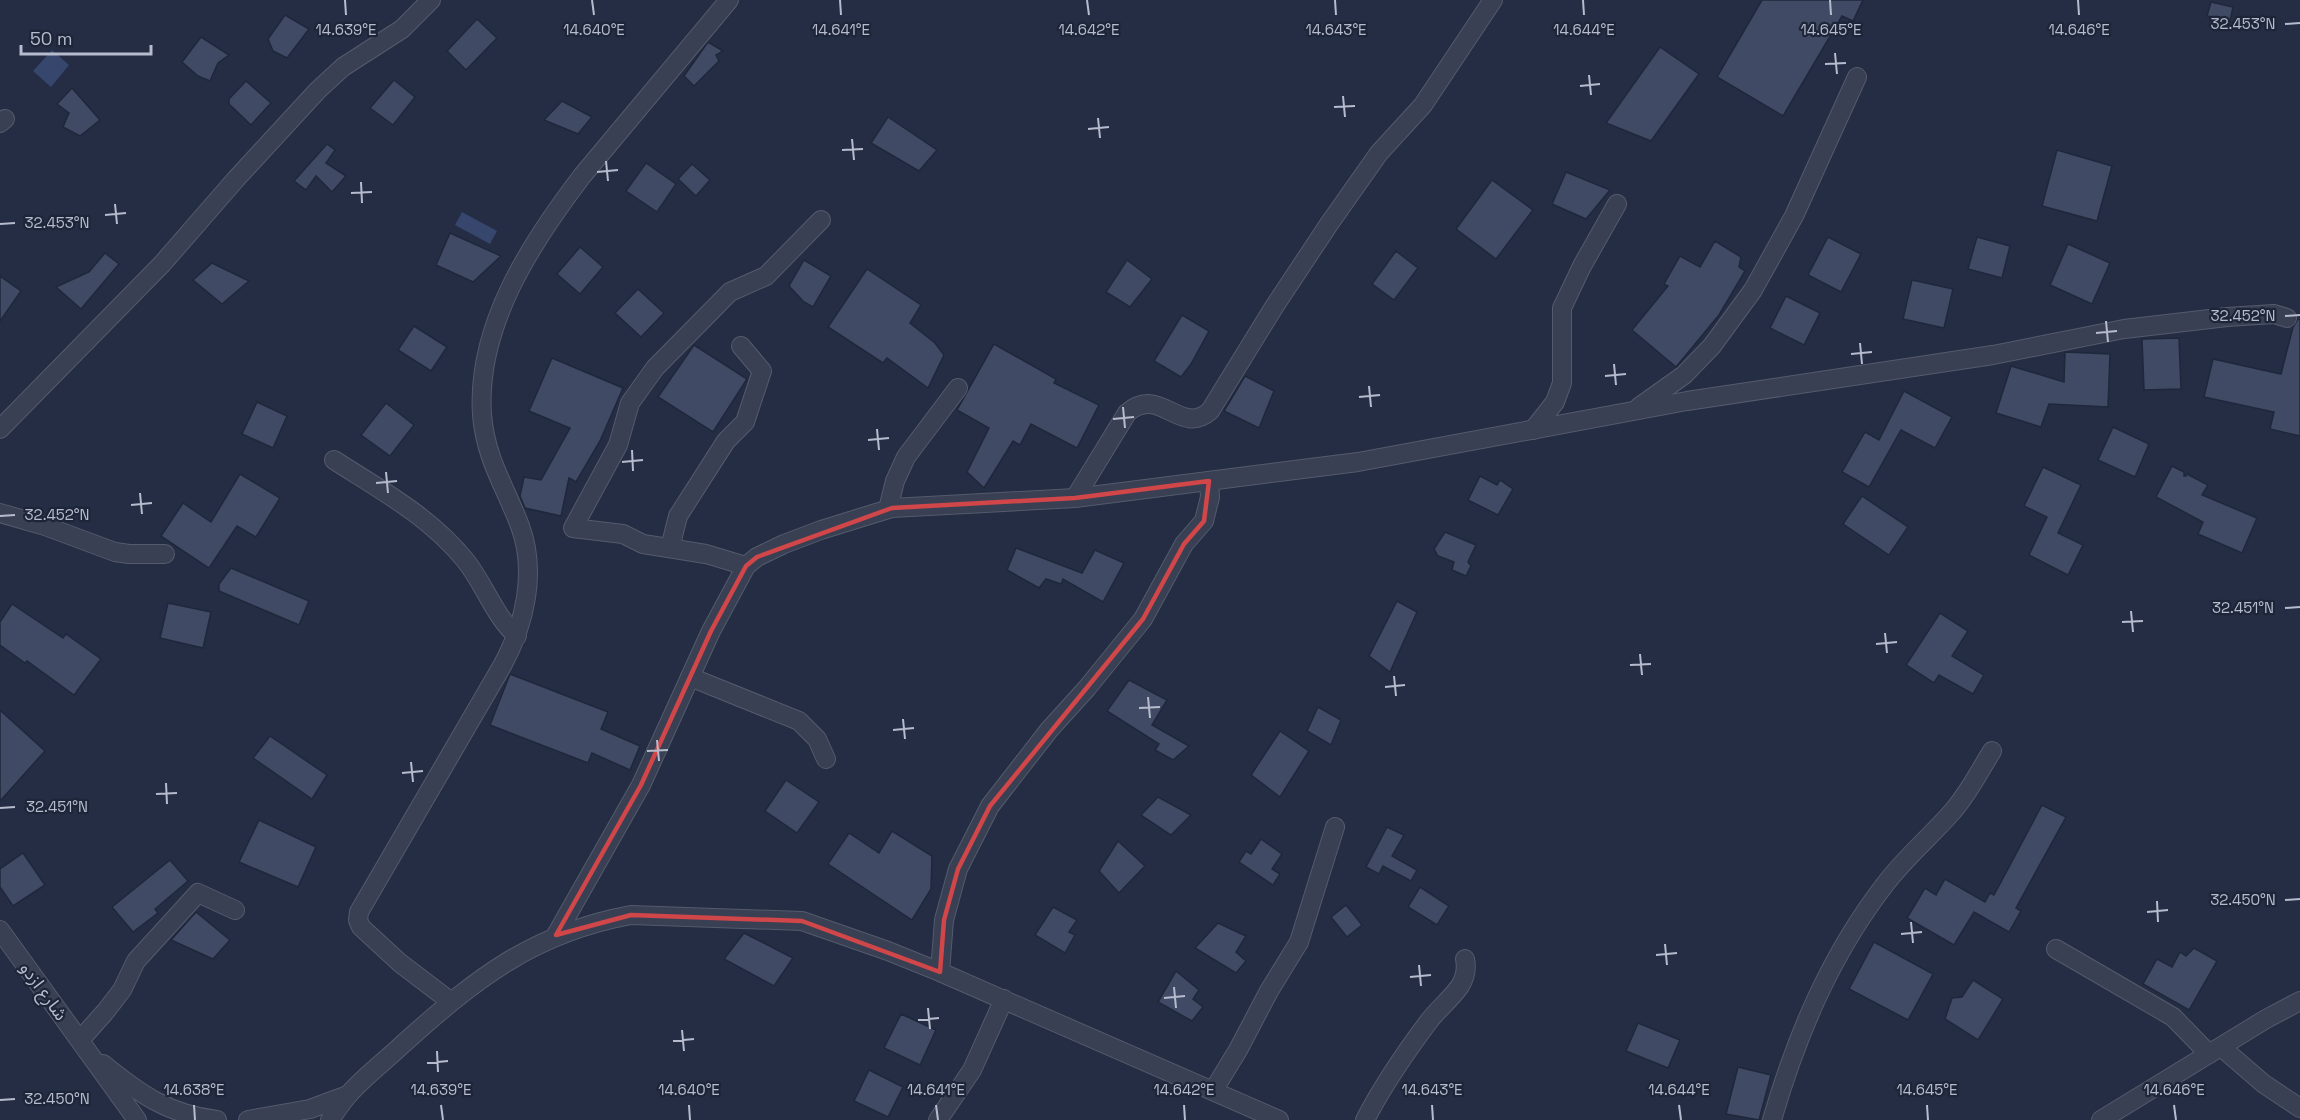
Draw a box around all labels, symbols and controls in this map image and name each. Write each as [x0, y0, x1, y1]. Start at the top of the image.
text: 32.453°N [2211, 14, 2276, 33]
scale bar [21, 18, 152, 56]
text: 14.639°E [316, 20, 376, 39]
text: 14.640°E [563, 20, 625, 39]
text: 14.641°E [812, 20, 870, 39]
text: 14.642°E [1058, 20, 1120, 39]
text: 14.643°E [1305, 20, 1367, 39]
text: 14.644°E [1553, 20, 1615, 39]
text: 14.645°E [1800, 20, 1862, 39]
text: 14.646°E [2048, 20, 2110, 39]
text: 50 m [30, 27, 72, 50]
text: 32.453°N [25, 213, 90, 232]
text: 32.452°N [2211, 306, 2275, 325]
text: 32.452°N [25, 505, 89, 524]
text: 32.451°N [2212, 598, 2274, 617]
text: 32.451°N [26, 797, 88, 816]
text: 32.450°N [2210, 890, 2276, 909]
street label: شارع ازدو [13, 957, 73, 1027]
text: 14.638°E [163, 1080, 225, 1099]
text: 14.639°E [411, 1080, 471, 1099]
text: 14.640°E [658, 1080, 720, 1099]
text: 14.641°E [907, 1080, 965, 1099]
text: 14.642°E [1153, 1080, 1215, 1099]
text: 14.643°E [1401, 1080, 1463, 1099]
text: 14.644°E [1648, 1080, 1710, 1099]
text: 14.645°E [1896, 1080, 1958, 1099]
text: 14.646°E [2143, 1080, 2205, 1099]
text: 32.450°N [24, 1089, 90, 1108]

